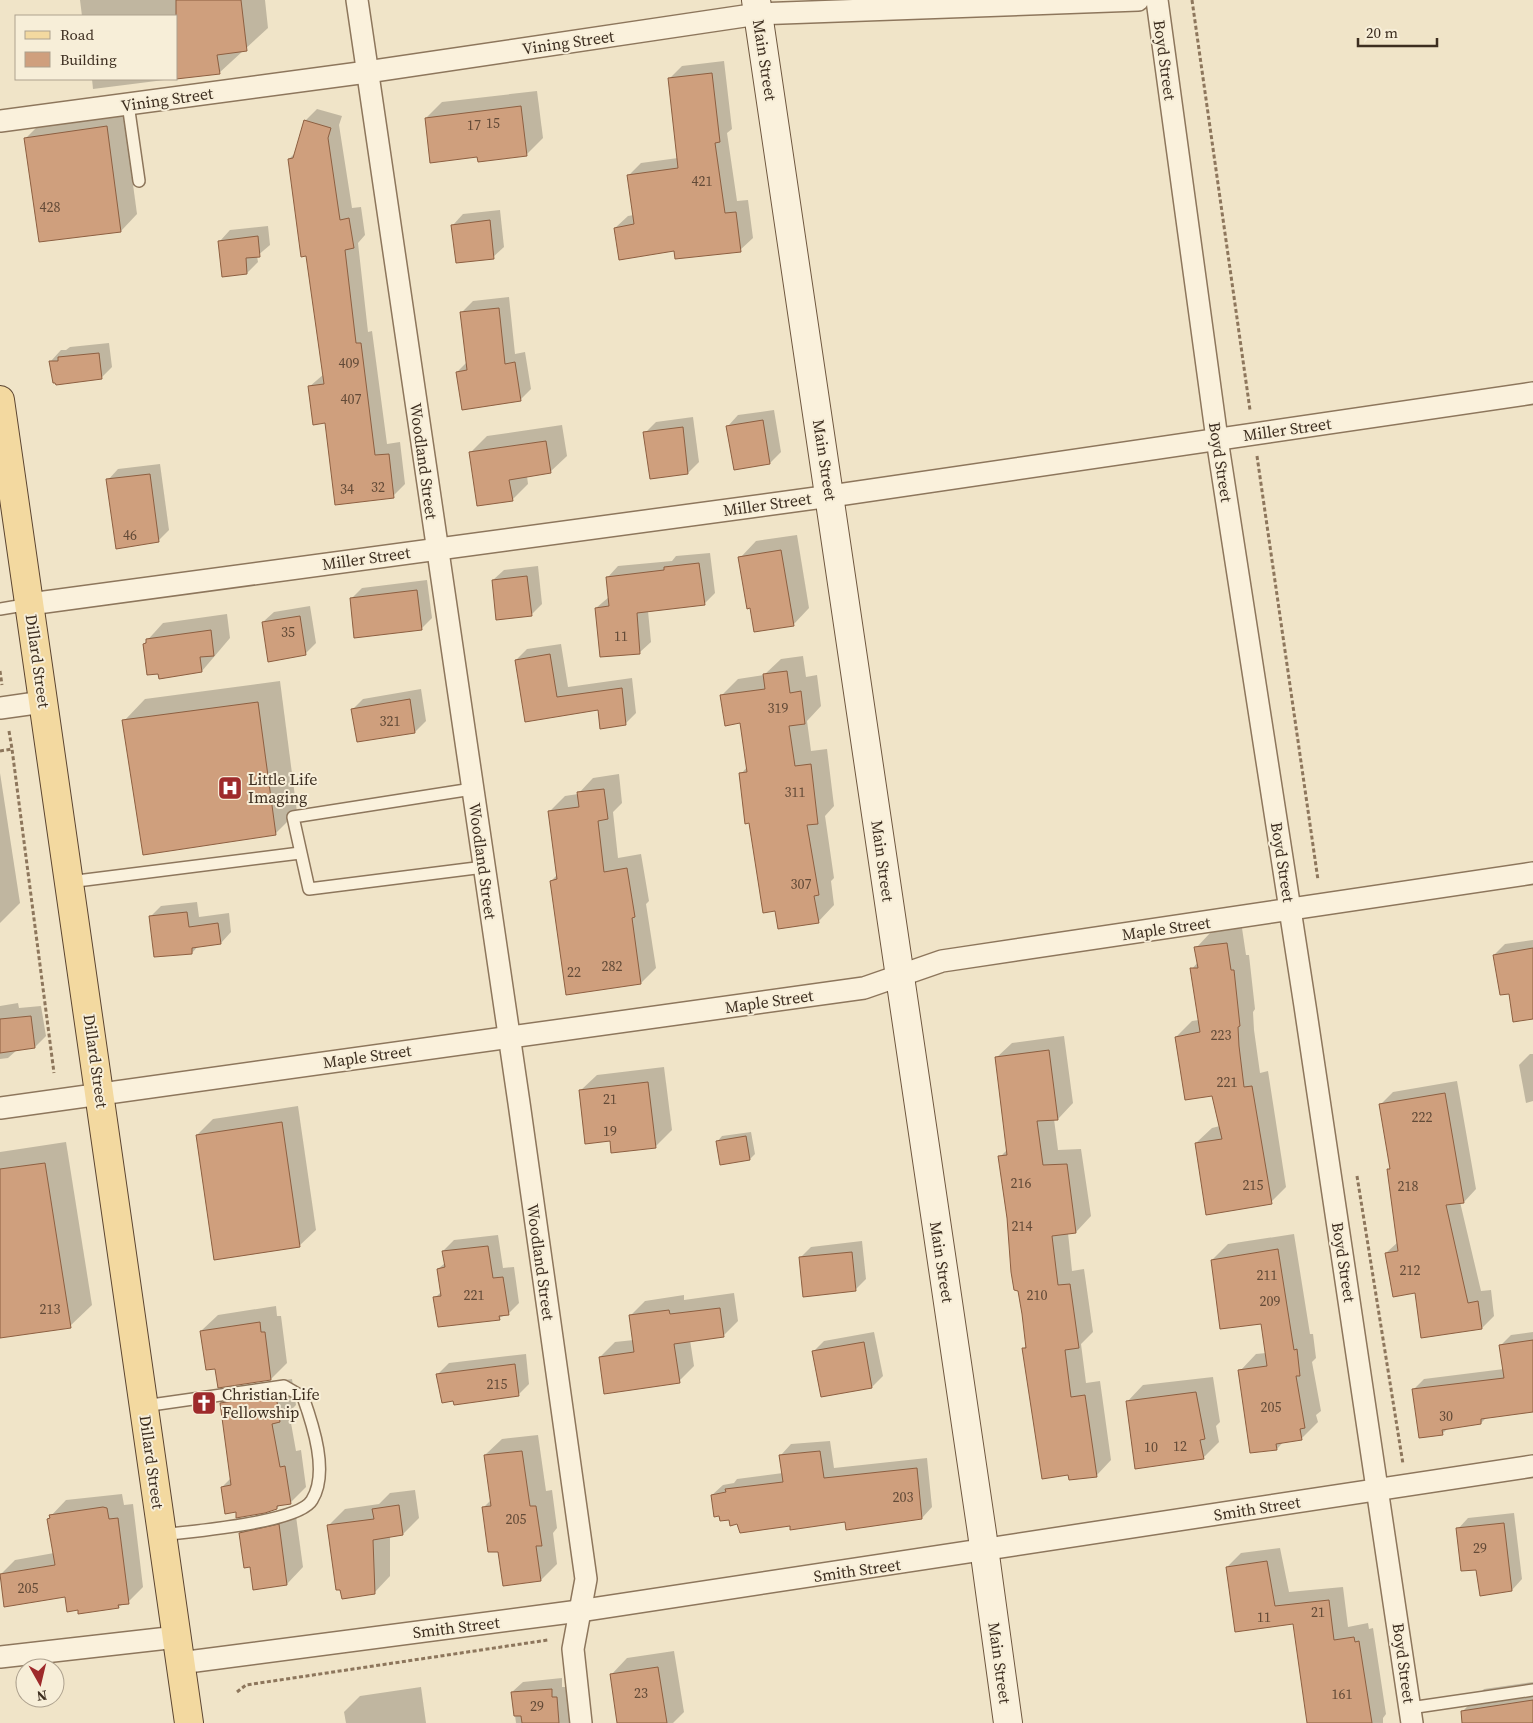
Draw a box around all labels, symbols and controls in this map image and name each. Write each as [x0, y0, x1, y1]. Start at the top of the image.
legend [15, 15, 178, 80]
scale bar [1358, 15, 1437, 47]
street label: Main Street [748, 18, 782, 103]
street label: Boyd Street [1148, 18, 1182, 102]
text: 20 m [1366, 22, 1398, 43]
text: Road [60, 24, 94, 45]
street label: Vining Street [521, 25, 616, 59]
text: Building [60, 49, 117, 70]
street label: Vining Street [120, 82, 215, 116]
house number: 15 [486, 113, 500, 133]
house number: 17 [467, 115, 481, 135]
house number: 421 [692, 171, 713, 191]
house number: 428 [40, 197, 61, 217]
house number: 409 [339, 353, 360, 373]
house number: 407 [341, 389, 362, 409]
street label: Woodland Street [405, 401, 443, 521]
street label: Miller Street [1242, 412, 1333, 446]
street label: Main Street [808, 418, 842, 503]
street label: Boyd Street [1204, 420, 1238, 504]
house number: 32 [371, 477, 385, 497]
house number: 34 [340, 479, 354, 499]
street label: Miller Street [722, 487, 813, 521]
house number: 46 [123, 525, 137, 545]
street label: Miller Street [321, 541, 412, 575]
street label: Dillard Street [21, 613, 56, 710]
house number: 35 [281, 622, 295, 642]
house number: 11 [614, 626, 628, 646]
house number: 319 [768, 698, 789, 718]
house number: 321 [380, 711, 401, 731]
place label: Little Life Imaging [248, 768, 317, 808]
hospital icon: Little Life Imaging [217, 775, 243, 801]
house number: 311 [785, 782, 806, 802]
street label: Woodland Street [464, 801, 502, 921]
street label: Main Street [866, 819, 900, 904]
street label: Boyd Street [1266, 820, 1300, 904]
house number: 307 [791, 874, 812, 894]
street label: Maple Street [1120, 911, 1212, 945]
house number: 282 [602, 956, 623, 976]
house number: 22 [567, 962, 581, 982]
street label: Maple Street [723, 984, 815, 1018]
street label: Dillard Street [79, 1013, 114, 1110]
house number: 223 [1211, 1025, 1232, 1045]
street label: Maple Street [321, 1039, 413, 1073]
house number: 221 [1217, 1072, 1238, 1092]
house number: 21 [603, 1089, 617, 1109]
house number: 222 [1412, 1107, 1433, 1127]
house number: 19 [603, 1121, 617, 1141]
house number: 216 [1011, 1173, 1032, 1193]
house number: 215 [1243, 1175, 1264, 1195]
house number: 218 [1398, 1176, 1419, 1196]
street label: Woodland Street [522, 1202, 560, 1322]
house number: 214 [1012, 1216, 1033, 1236]
street label: Main Street [925, 1220, 959, 1305]
street label: Boyd Street [1327, 1220, 1361, 1304]
house number: 212 [1400, 1260, 1421, 1280]
house number: 211 [1257, 1265, 1278, 1285]
house number: 221 [464, 1285, 485, 1305]
house number: 210 [1027, 1285, 1048, 1305]
house number: 209 [1260, 1291, 1281, 1311]
house number: 213 [40, 1299, 61, 1319]
house number: 215 [487, 1374, 508, 1394]
place label: Christian Life Fellowship [222, 1383, 320, 1423]
church icon: Christian Life Fellowship [191, 1390, 217, 1416]
house number: 205 [1261, 1397, 1282, 1417]
house number: 30 [1439, 1406, 1453, 1426]
street label: Dillard Street [135, 1414, 170, 1511]
house number: 12 [1173, 1436, 1187, 1456]
house number: 10 [1144, 1437, 1158, 1457]
house number: 203 [893, 1487, 914, 1507]
street label: Smith Street [1212, 1490, 1303, 1526]
house number: 205 [506, 1509, 527, 1529]
house number: 29 [1473, 1538, 1487, 1558]
street label: Smith Street [812, 1553, 903, 1587]
house number: 205 [18, 1578, 39, 1598]
house number: 21 [1311, 1602, 1325, 1622]
house number: 11 [1257, 1607, 1271, 1627]
street label: Smith Street [411, 1611, 501, 1643]
street label: Main Street [983, 1621, 1017, 1706]
street label: Boyd Street [1387, 1621, 1421, 1705]
north arrow [15, 1658, 65, 1708]
house number: 23 [634, 1683, 648, 1703]
house number: 161 [1332, 1684, 1353, 1704]
text: N [35, 1685, 48, 1706]
house number: 29 [530, 1696, 544, 1716]

